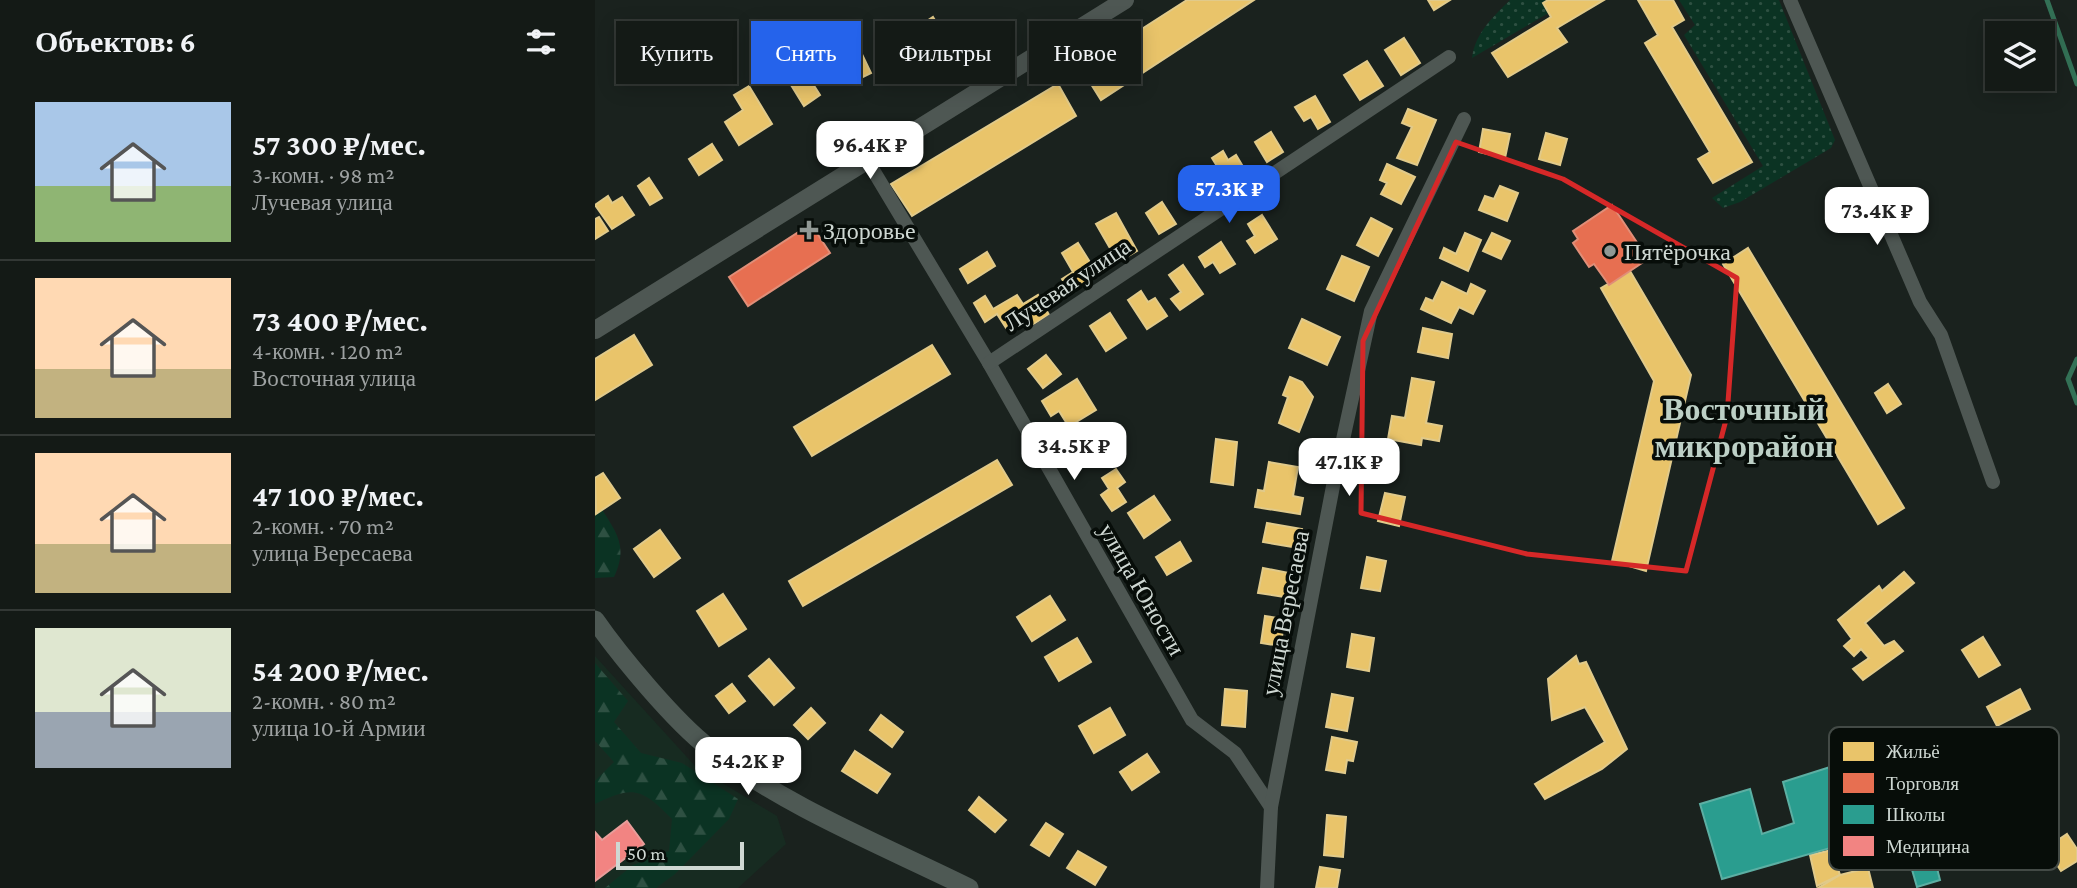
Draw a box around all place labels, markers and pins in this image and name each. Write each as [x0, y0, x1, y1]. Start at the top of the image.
pin: 96.4K ₽ [805, 122, 935, 181]
pin: 57.3K ₽ [1164, 166, 1294, 225]
pin: 73.4K ₽ [1812, 188, 1942, 247]
place label: Здоровье [823, 217, 916, 244]
marker: Здоровье [801, 222, 817, 238]
place label: Пятёрочка [1624, 238, 1731, 265]
marker: Пятёрочка [1602, 243, 1618, 259]
pin: 34.5K ₽ [1009, 422, 1139, 482]
pin: 47.1K ₽ [1284, 438, 1414, 498]
pin: 54.2K ₽ [683, 738, 813, 797]

